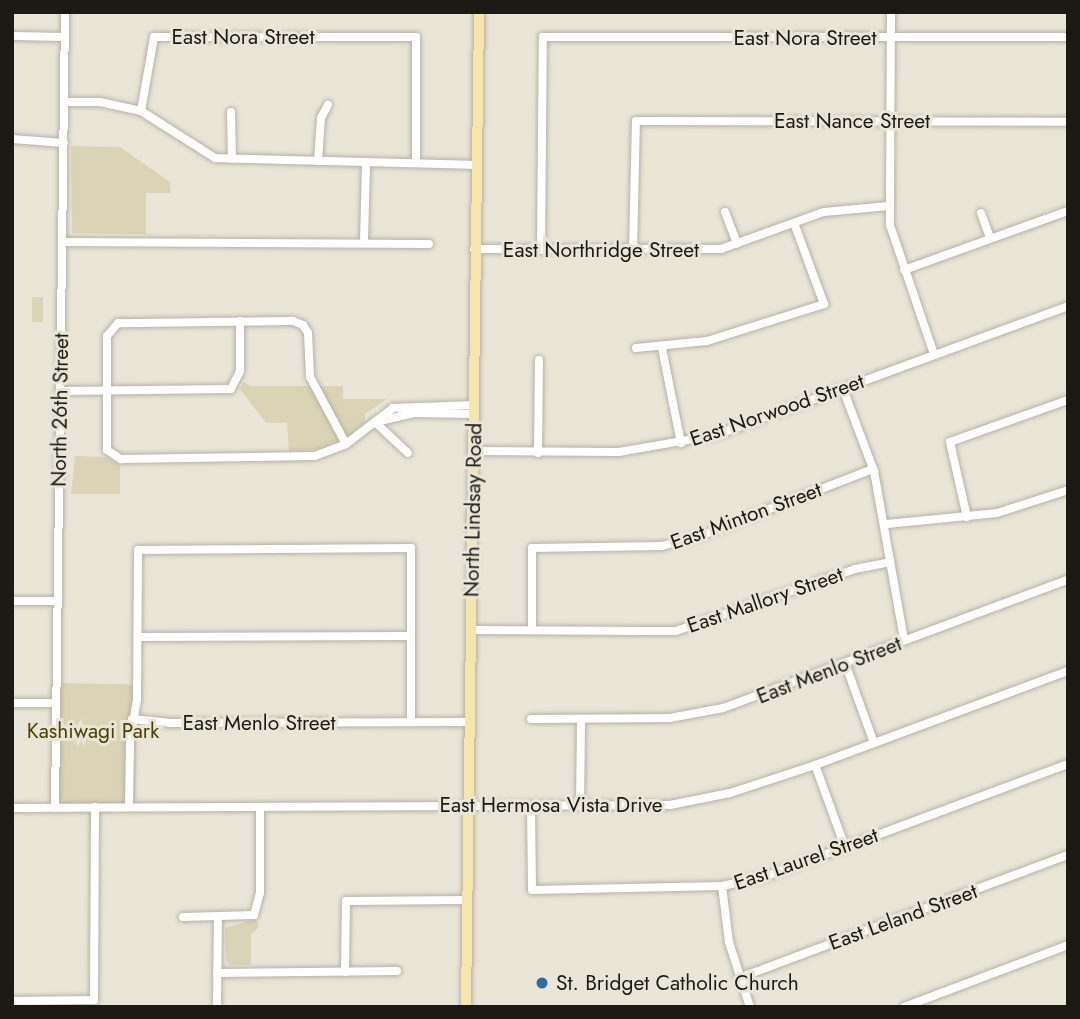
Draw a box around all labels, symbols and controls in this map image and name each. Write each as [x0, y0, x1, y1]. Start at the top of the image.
street label: East Nora Street [172, 24, 314, 50]
street label: East Nora Street [734, 25, 876, 51]
street label: East Nance Street [774, 108, 930, 134]
street label: East Northridge Street [503, 237, 699, 263]
street label: North 26th Street [46, 333, 74, 487]
street label: East Norwood Street [687, 368, 867, 452]
street label: North Lindsay Road [459, 423, 487, 597]
street label: East Minton Street [667, 477, 825, 555]
street label: East Mallory Street [684, 562, 846, 638]
street label: East Menlo Street [753, 631, 905, 709]
street label: East Menlo Street [182, 710, 336, 736]
park label: Kashiwagi Park [27, 718, 159, 744]
street label: East Hermosa Vista Drive [439, 792, 663, 818]
street label: East Laurel Street [731, 823, 881, 895]
street label: East Leland Street [825, 878, 981, 956]
place label: St. Bridget Catholic Church [556, 970, 799, 996]
marker: St. Bridget Catholic Church [534, 975, 550, 991]

